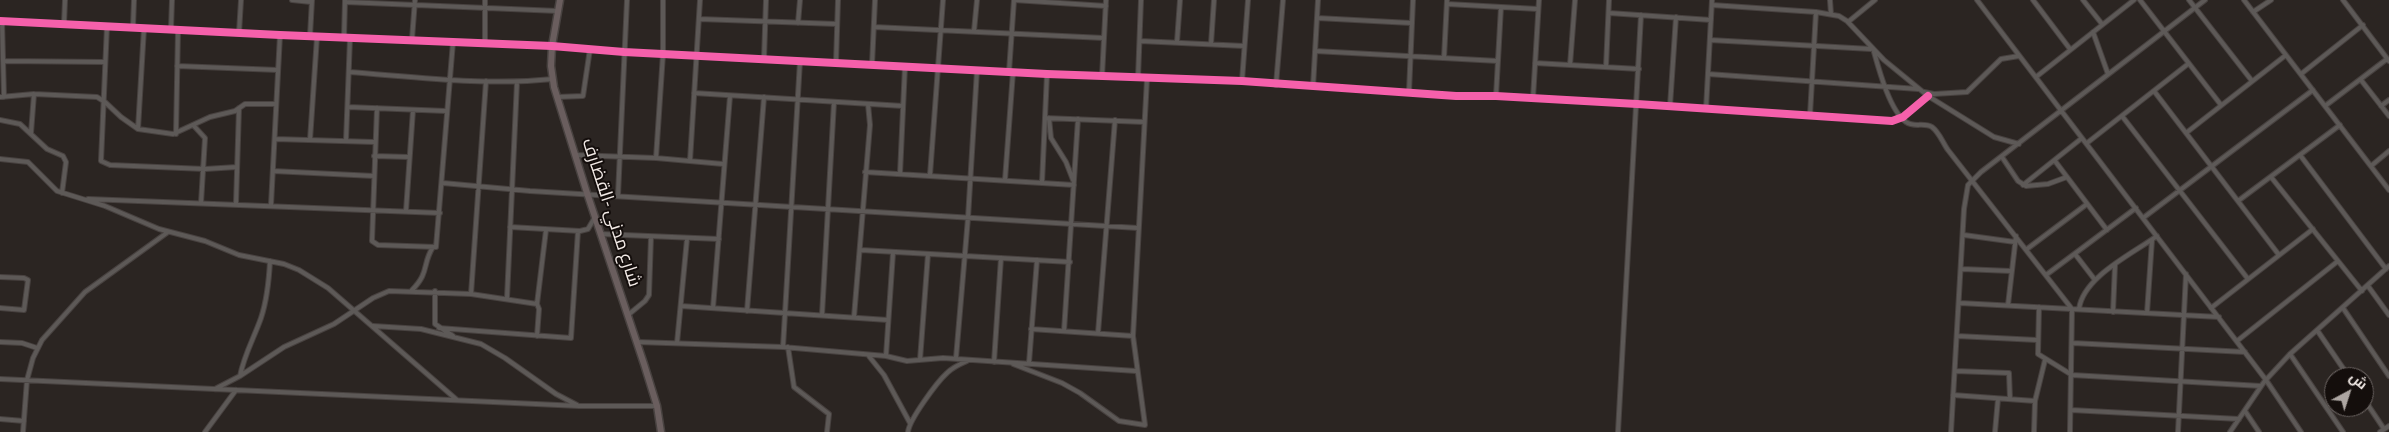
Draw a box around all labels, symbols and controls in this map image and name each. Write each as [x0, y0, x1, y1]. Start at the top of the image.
street label: شارع مدني -القضارف [576, 136, 644, 290]
north arrow [2324, 367, 2374, 417]
text: ش [2345, 368, 2371, 395]

